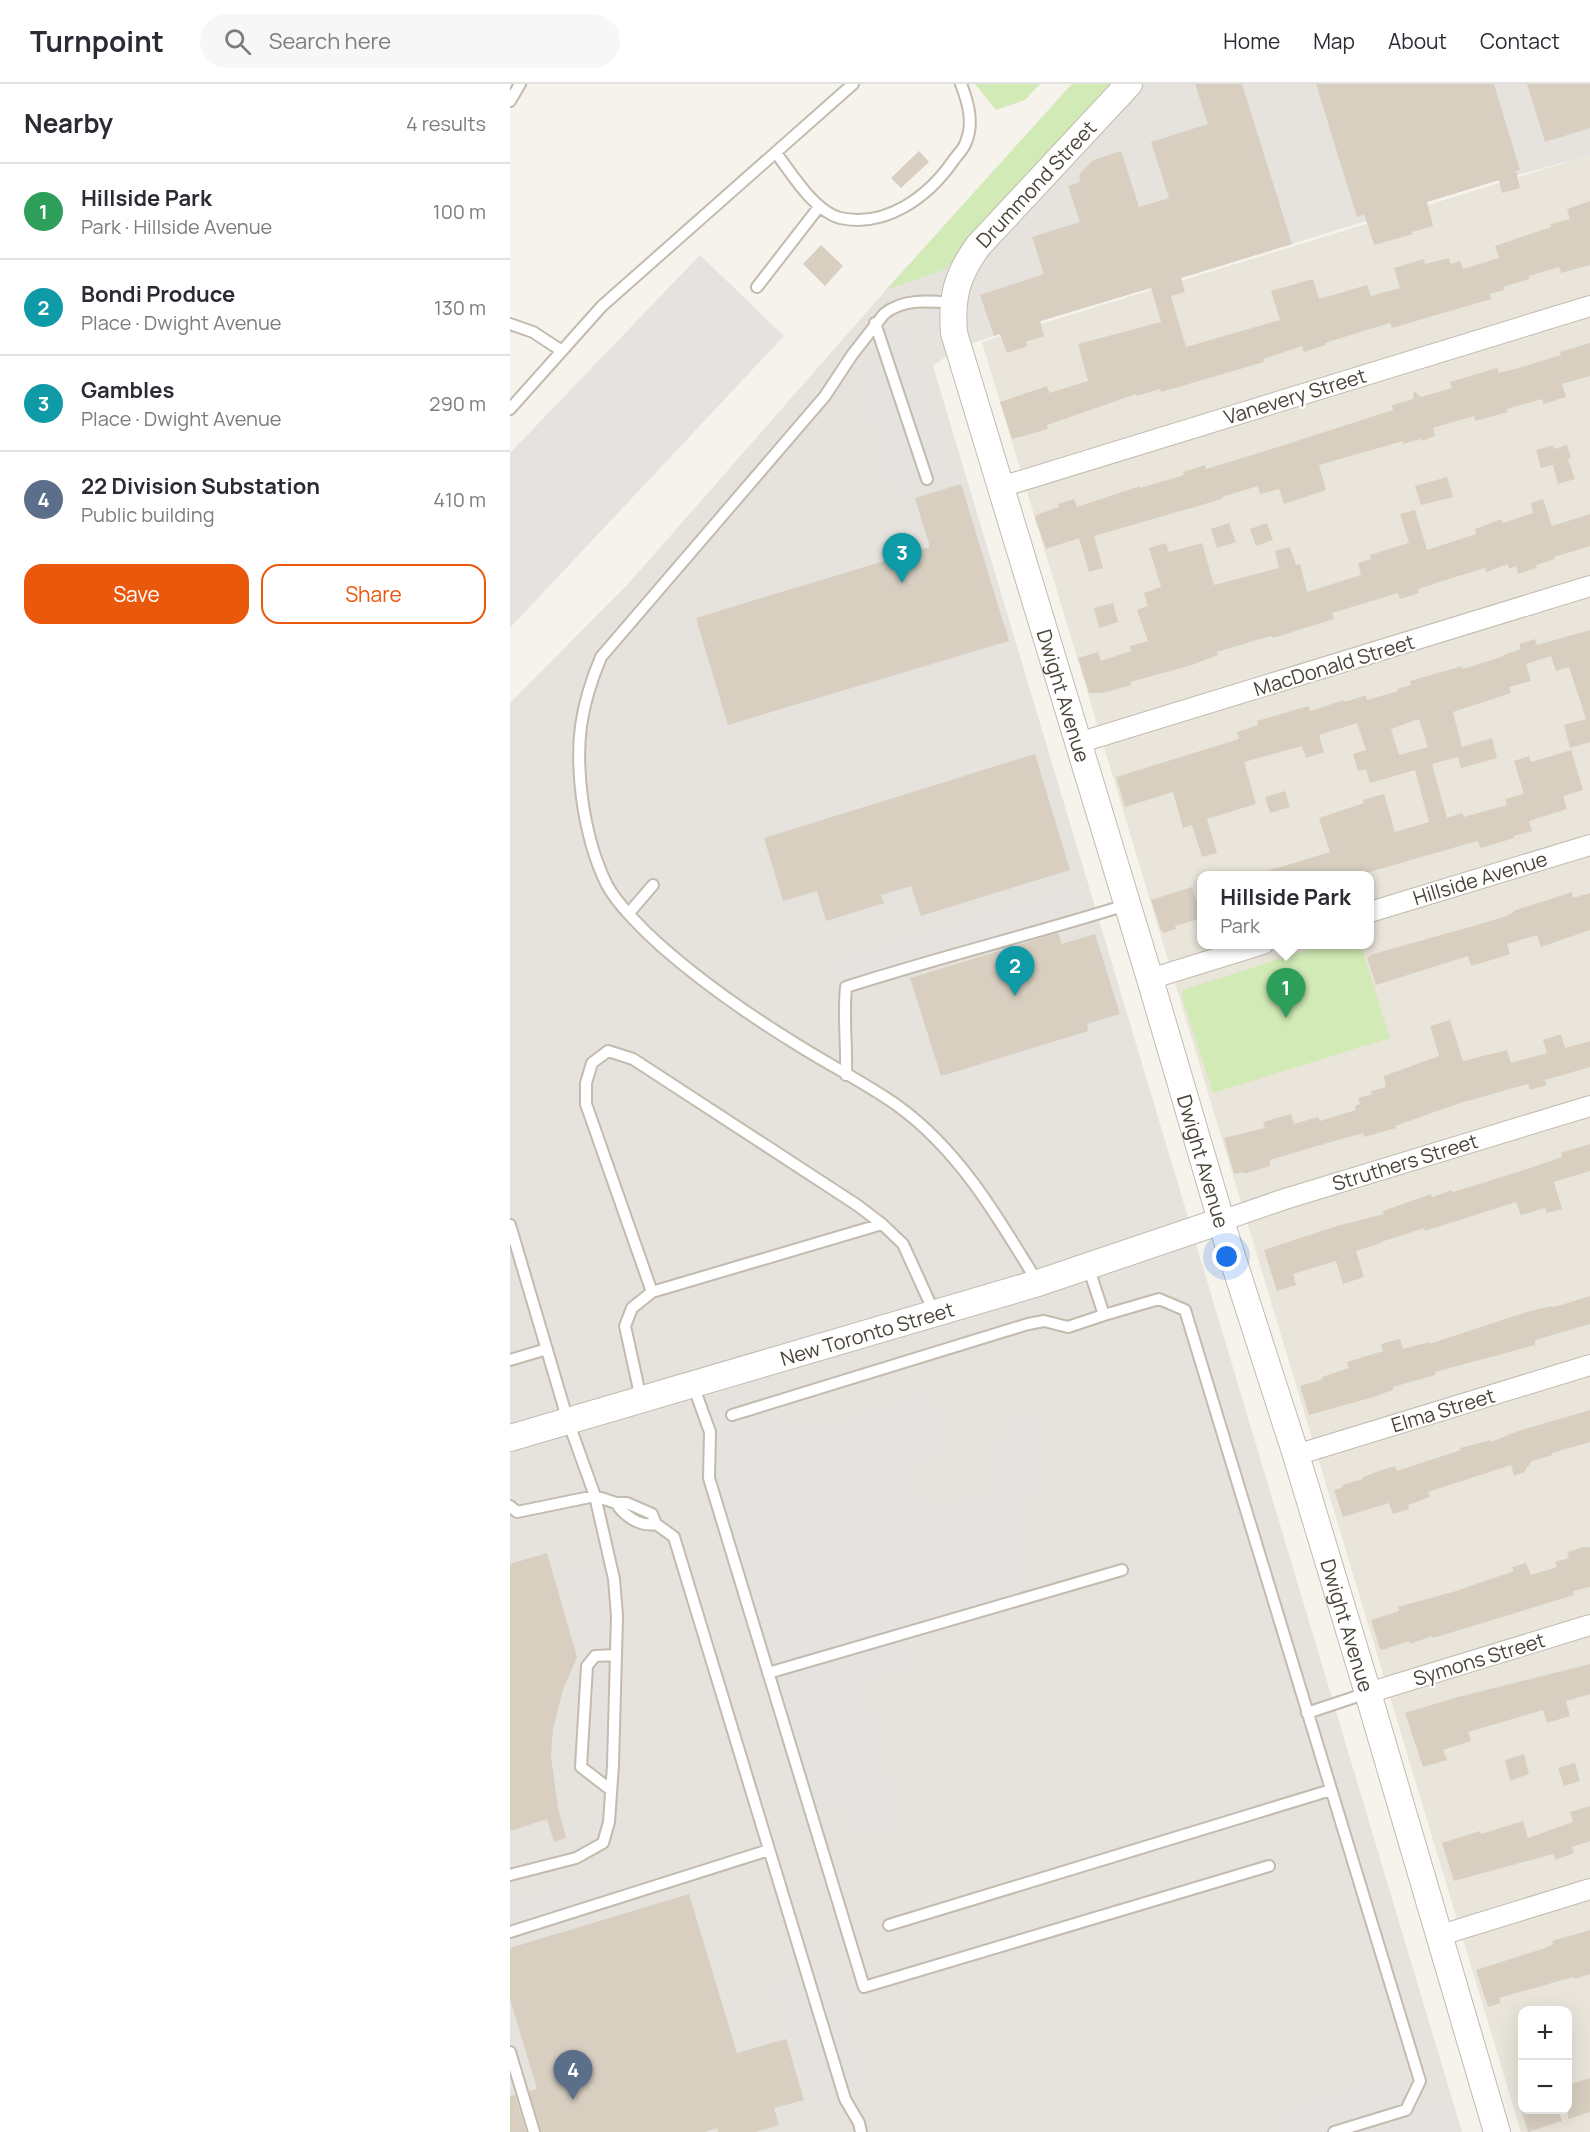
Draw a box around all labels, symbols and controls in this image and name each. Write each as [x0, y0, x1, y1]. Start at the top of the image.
search box [200, 14, 620, 68]
text: Turnpoint [30, 22, 164, 60]
icon: search [221, 25, 254, 58]
text: Search here [269, 26, 391, 56]
text: Home [1223, 27, 1280, 55]
text: Map [1313, 27, 1355, 55]
text: About [1388, 27, 1447, 55]
text: Contact [1480, 27, 1560, 55]
text: Nearby [24, 105, 113, 141]
text: 4 results [406, 110, 486, 137]
street label: Drummond Street [970, 115, 1102, 253]
text: Hillside Park [81, 183, 212, 213]
text: 1 [39, 198, 48, 225]
text: 100 m [433, 198, 486, 225]
text: Park · Hillside Avenue [81, 213, 272, 240]
text: Bondi Produce [81, 279, 235, 309]
text: 2 [38, 294, 49, 321]
text: 130 m [434, 294, 486, 321]
text: Place · Dwight Avenue [81, 309, 282, 336]
street label: Vanevery Street [1221, 362, 1369, 430]
text: Gambles [81, 375, 174, 405]
text: 3 [38, 390, 49, 417]
text: 290 m [429, 390, 486, 417]
text: Place · Dwight Avenue [81, 405, 282, 432]
text: 22 Division Substation [81, 471, 320, 501]
text: 4 [37, 486, 50, 513]
text: 410 m [433, 486, 486, 513]
text: Public building [81, 501, 215, 528]
pin: 3 [882, 534, 922, 583]
button: Save [24, 564, 249, 624]
button: Share [261, 564, 486, 624]
street label: Dwight Avenue [1031, 626, 1097, 765]
street label: MacDonald Street [1250, 628, 1418, 702]
street label: Hillside Avenue [1410, 845, 1550, 911]
popup [1197, 871, 1374, 949]
text: Hillside Park [1220, 882, 1351, 912]
text: Park [1220, 912, 1260, 939]
pin: 2 [996, 946, 1034, 996]
pin: 1 [1266, 968, 1306, 1018]
street label: Dwight Avenue [1171, 1091, 1236, 1231]
street label: Struthers Street [1329, 1127, 1481, 1197]
your location [1212, 1242, 1241, 1271]
street label: New Toronto Street [777, 1295, 957, 1371]
street label: Elma Street [1388, 1381, 1498, 1439]
street label: Dwight Avenue [1315, 1555, 1380, 1695]
street label: Symons Street [1410, 1626, 1548, 1692]
map controls [1518, 2006, 1572, 2114]
button: + [1518, 2006, 1572, 2060]
pin: 4 [554, 2050, 592, 2100]
button: − [1518, 2060, 1572, 2114]

